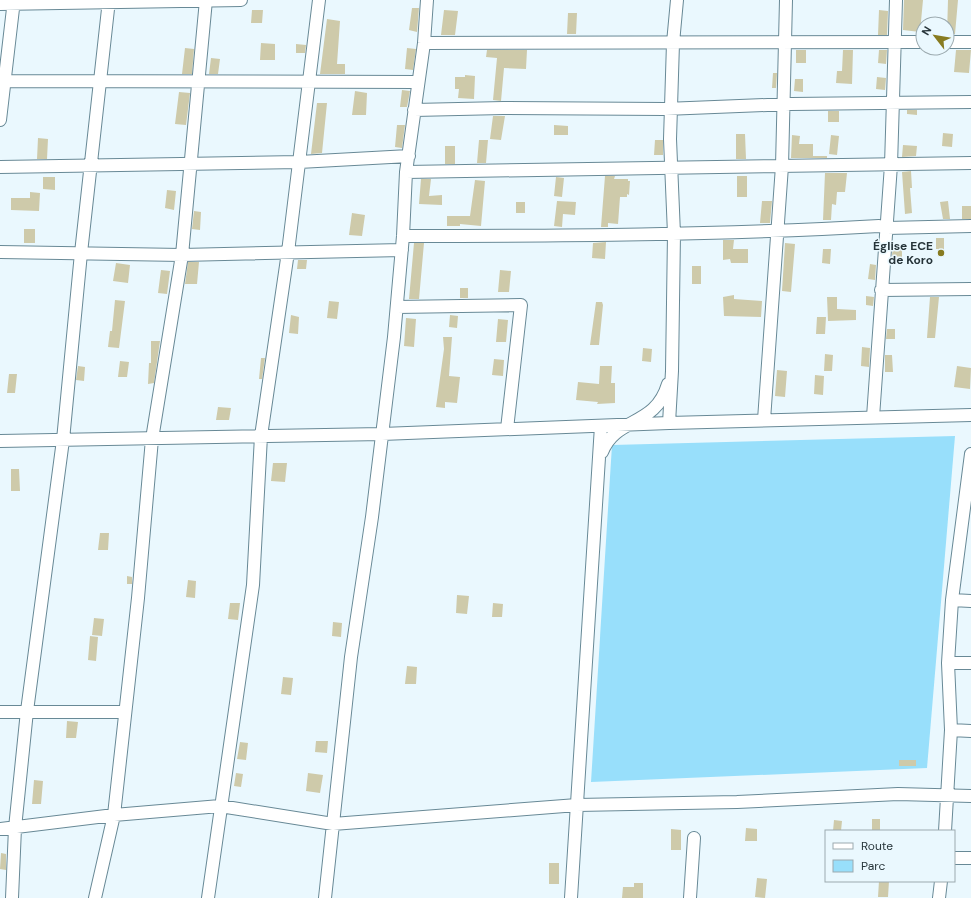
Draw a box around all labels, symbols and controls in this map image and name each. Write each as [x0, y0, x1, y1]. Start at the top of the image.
north arrow [915, 16, 955, 56]
text: N [918, 24, 934, 38]
place label: Église ECE de Koro [873, 238, 933, 268]
marker: Église ECE de Koro [936, 248, 946, 258]
legend [825, 830, 955, 882]
text: Route [861, 838, 893, 854]
text: Parc [861, 858, 885, 874]

